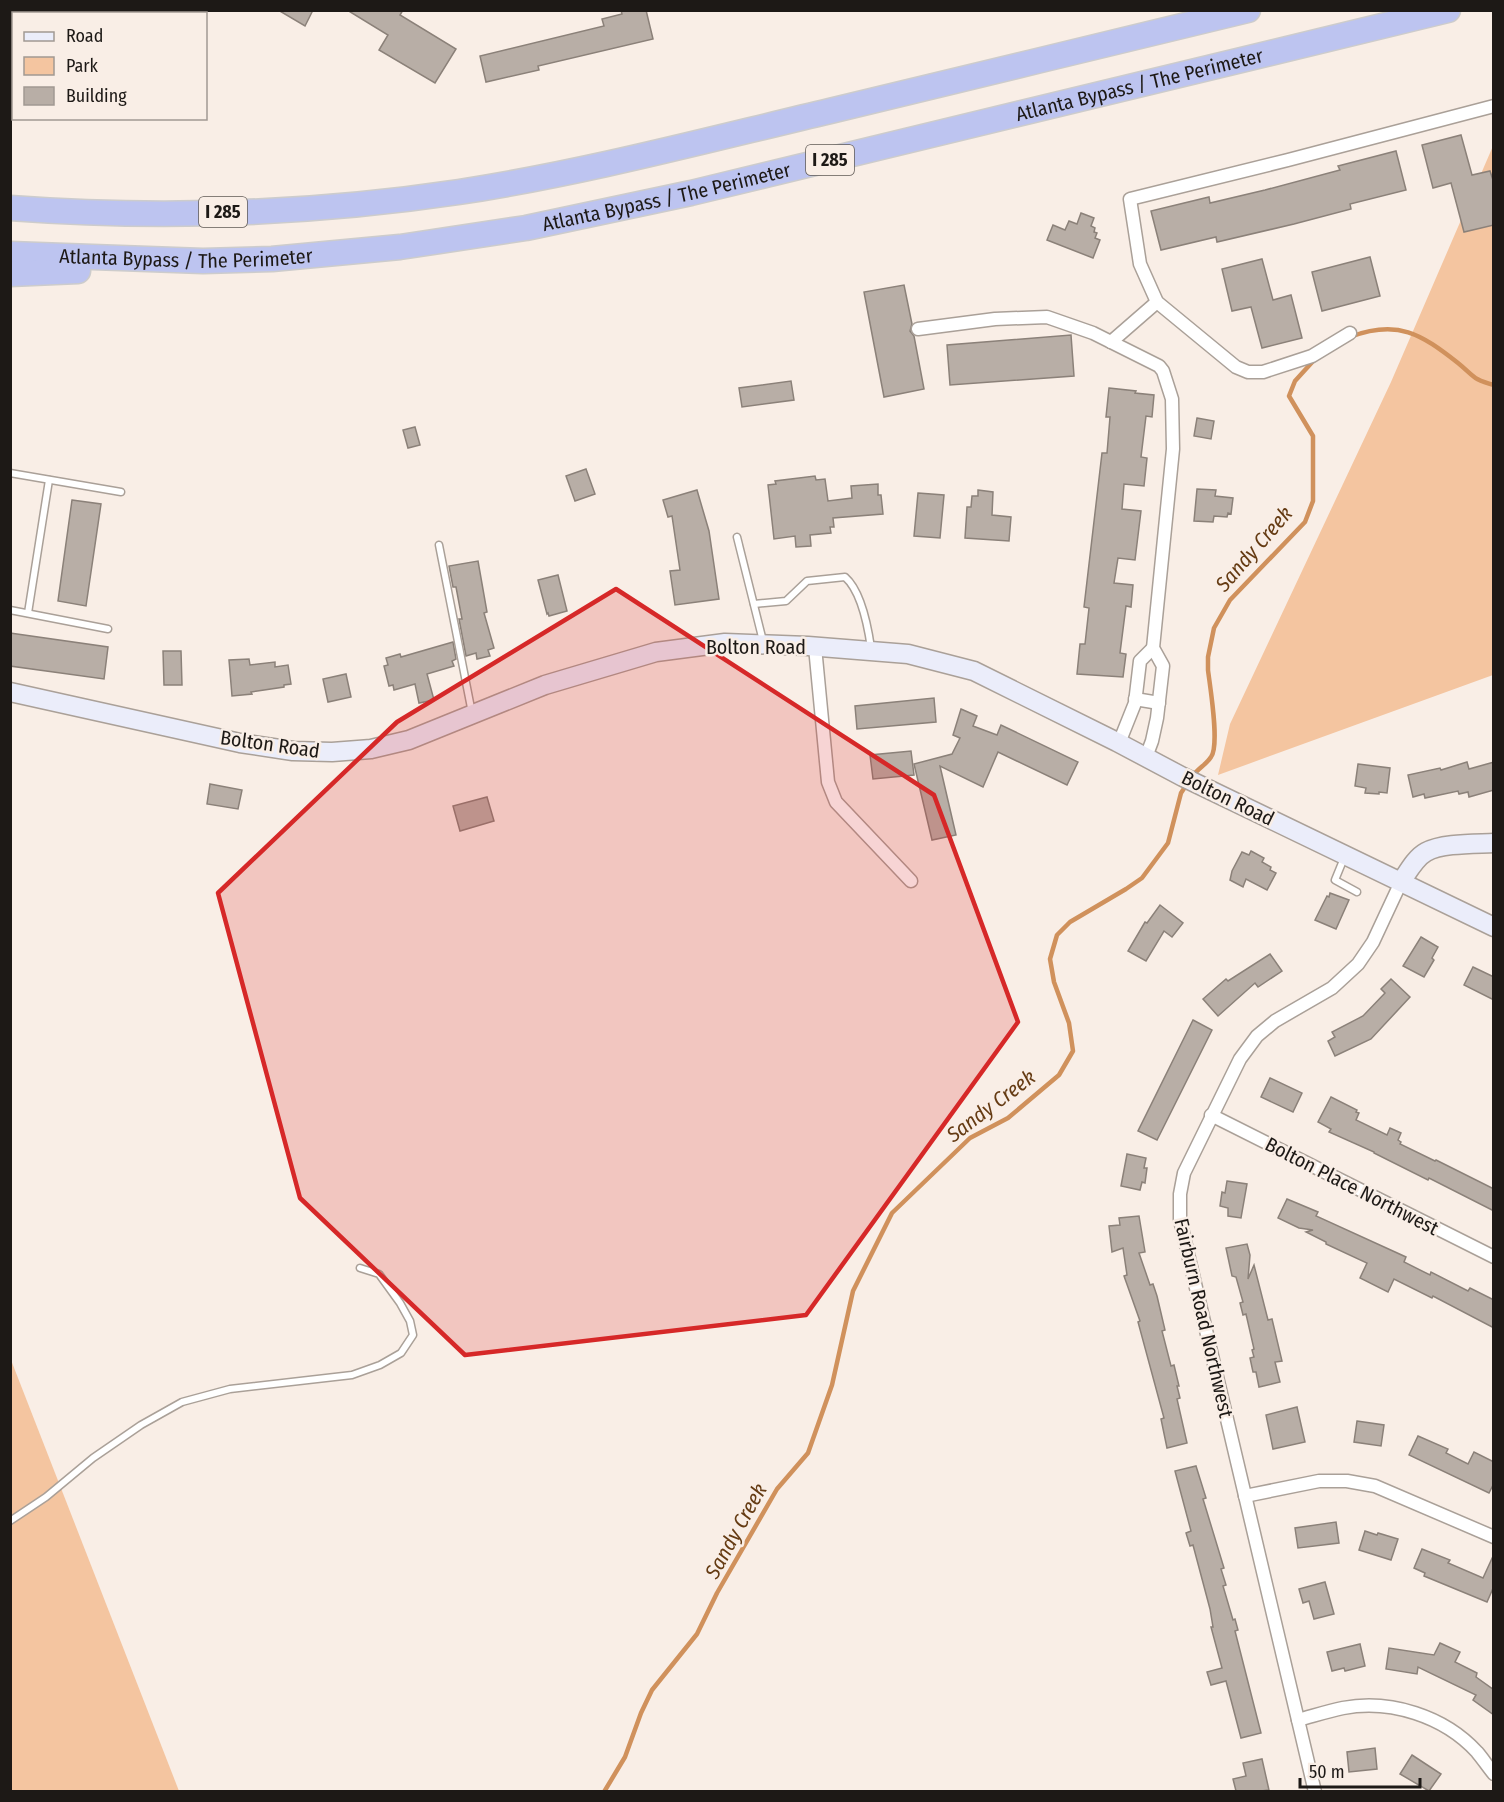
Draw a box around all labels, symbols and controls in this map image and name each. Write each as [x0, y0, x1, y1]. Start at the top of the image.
legend [12, 12, 207, 120]
text: Road [66, 25, 103, 47]
street label: Atlanta Bypass / The Perimeter [1013, 43, 1265, 126]
text: Park [66, 55, 99, 77]
text: Building [66, 85, 127, 107]
road number: I 285 [806, 145, 854, 175]
street label: Atlanta Bypass / The Perimeter [540, 157, 793, 236]
road number: I 285 [199, 197, 247, 227]
street label: Atlanta Bypass / The Perimeter [59, 243, 314, 273]
water label: Sandy Creek [1209, 501, 1298, 598]
street label: Bolton Road [706, 635, 806, 659]
street label: Bolton Road [219, 725, 321, 763]
street label: Bolton Road [1178, 765, 1278, 831]
water label: Sandy Creek [941, 1064, 1041, 1148]
street label: Bolton Place Northwest [1261, 1132, 1443, 1240]
street label: Fairburn Road Northwest [1169, 1216, 1239, 1420]
water label: Sandy Creek [699, 1479, 773, 1584]
scale bar [1300, 1751, 1420, 1789]
text: 50 m [1309, 1761, 1345, 1783]

